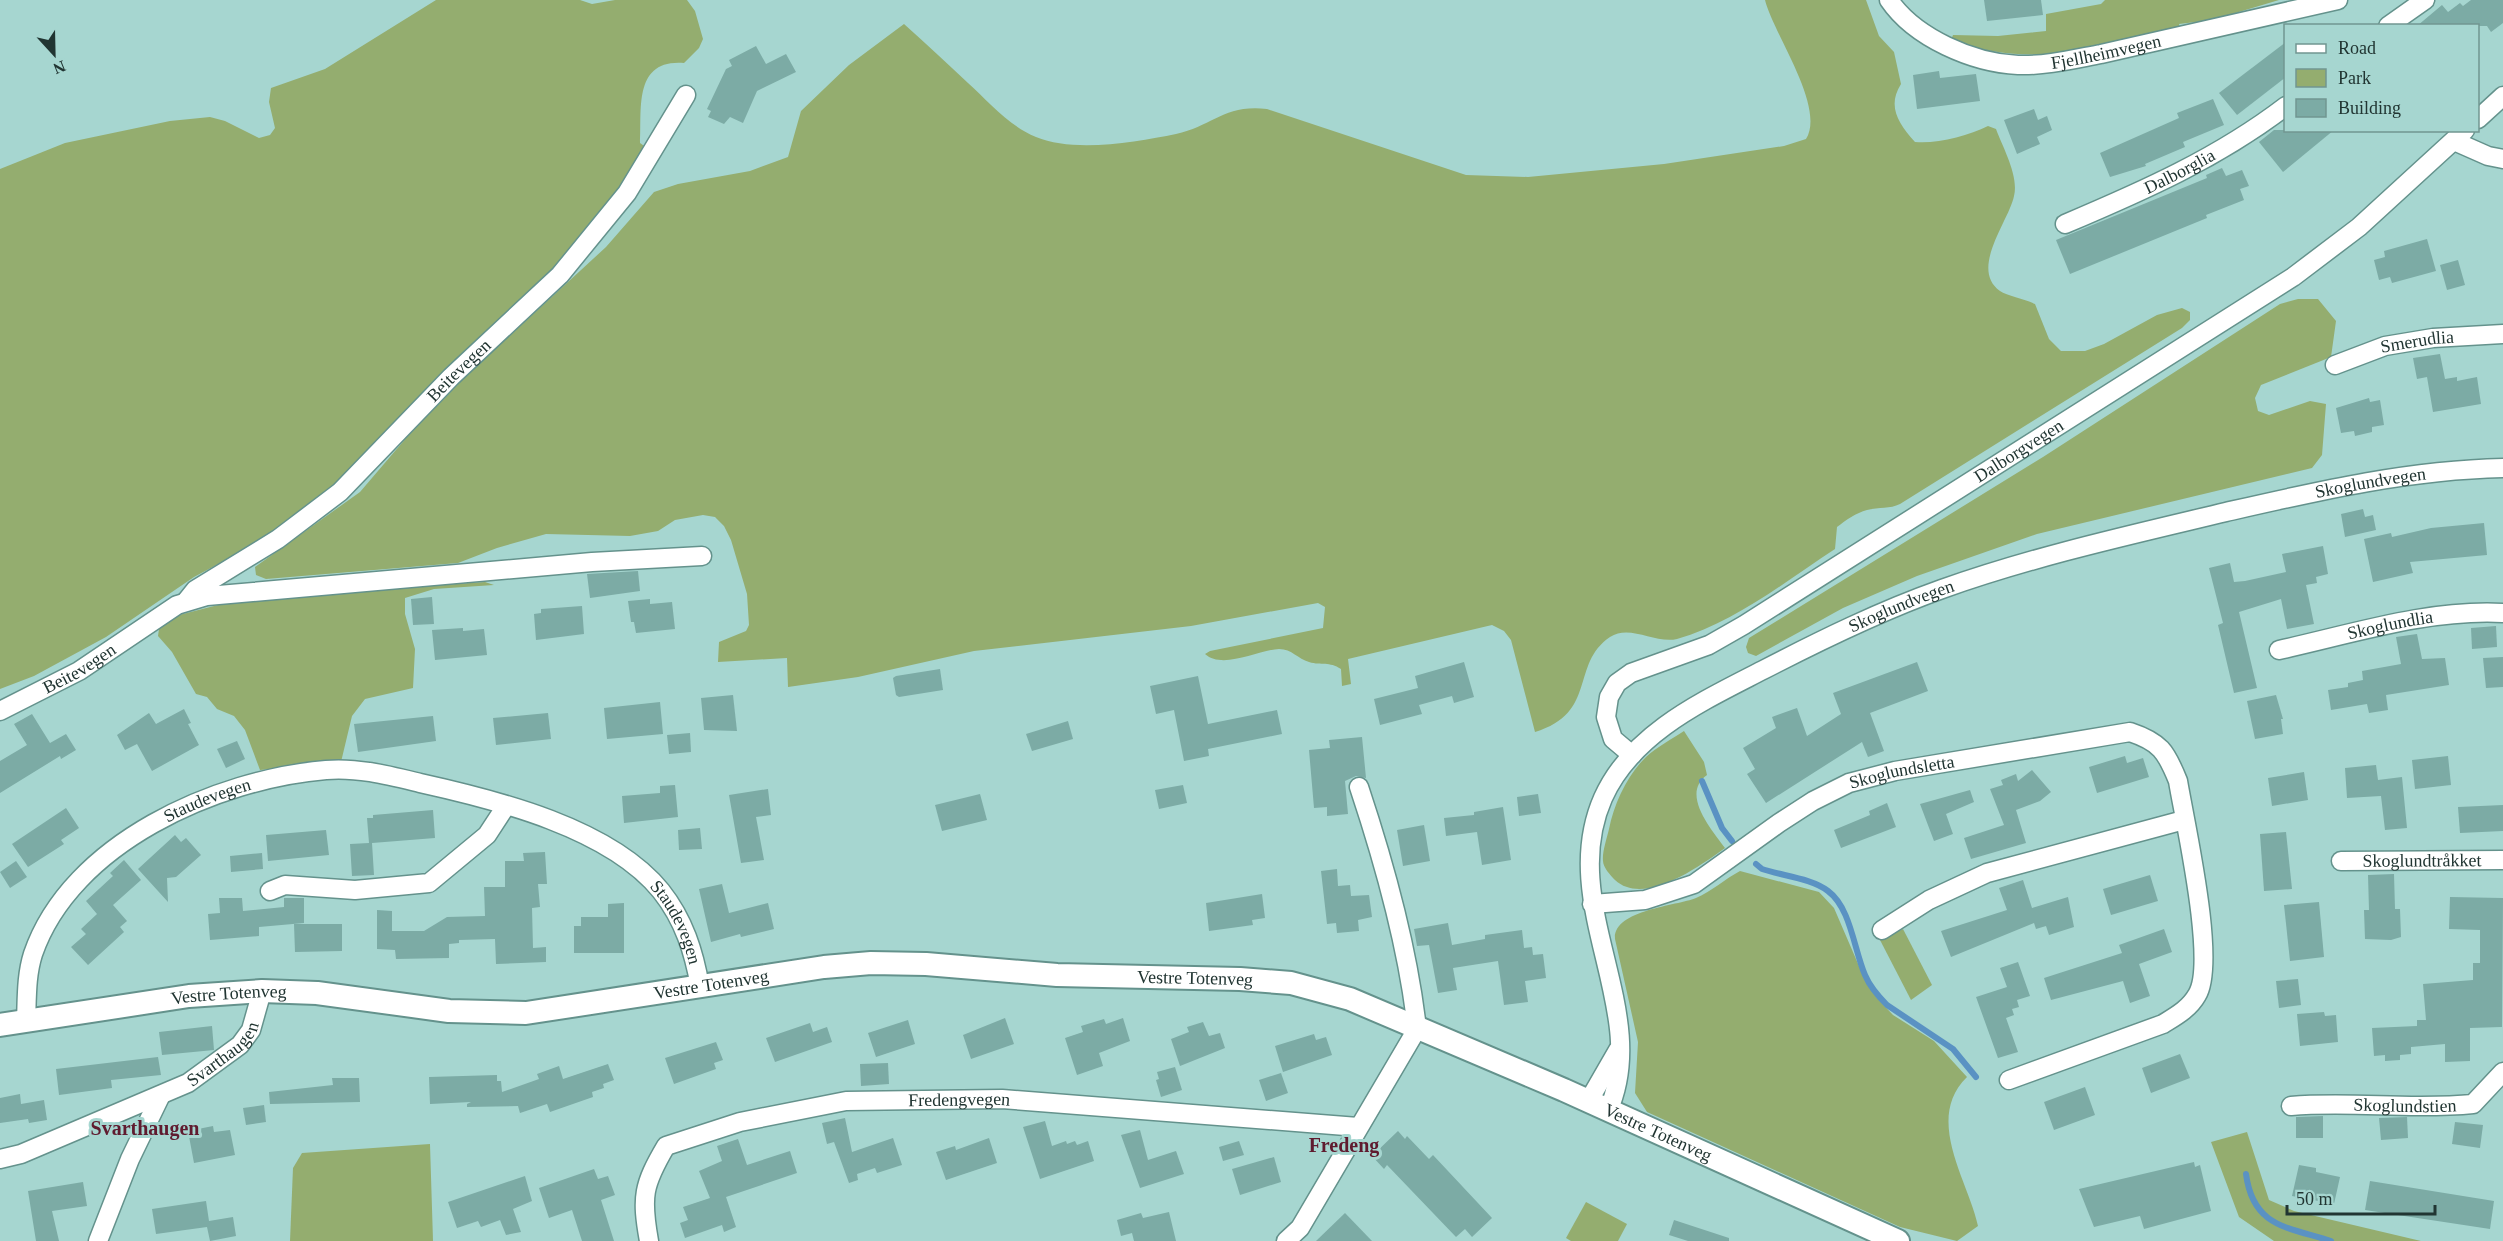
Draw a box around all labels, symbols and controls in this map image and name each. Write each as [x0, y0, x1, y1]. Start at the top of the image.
north arrow [24, 24, 84, 84]
legend [2284, 24, 2479, 132]
street label: Fjellheimvegen [2050, 31, 2163, 73]
text: Road [2338, 38, 2376, 58]
text: N [50, 57, 68, 78]
text: Park [2338, 68, 2371, 88]
text: Building [2338, 98, 2401, 118]
street label: Dalborglia [2141, 145, 2218, 198]
street label: Smerudlia [2379, 327, 2454, 357]
street label: Beitevegen [423, 335, 495, 406]
street label: Dalborgvegen [1970, 415, 2067, 486]
street label: Skoglundvegen [2313, 464, 2427, 502]
street label: Skoglundvegen [1845, 576, 1957, 636]
street label: Skoglundlia [2345, 607, 2434, 643]
street label: Beitevegen [40, 639, 119, 698]
street label: Skoglundsletta [1847, 751, 1956, 793]
street label: Staudevegen [160, 774, 253, 826]
street label: Skoglundtråkket [2362, 850, 2482, 871]
street label: Staudevegen [646, 876, 705, 966]
street label: Vestre Totenveg [652, 966, 770, 1003]
street label: Vestre Totenveg [1137, 967, 1254, 990]
street label: Vestre Totenveg [169, 981, 287, 1009]
street label: Svarthaugen [183, 1020, 263, 1091]
street label: Fredengvegen [908, 1089, 1011, 1110]
street label: Skoglundstien [2353, 1095, 2457, 1116]
street label: Vestre Totenveg [1601, 1100, 1715, 1166]
district label: Svarthaugen [91, 1117, 199, 1140]
district label: Fredeng [1309, 1134, 1379, 1157]
scale bar [2287, 1178, 2436, 1216]
text: 50 m [2296, 1189, 2333, 1209]

